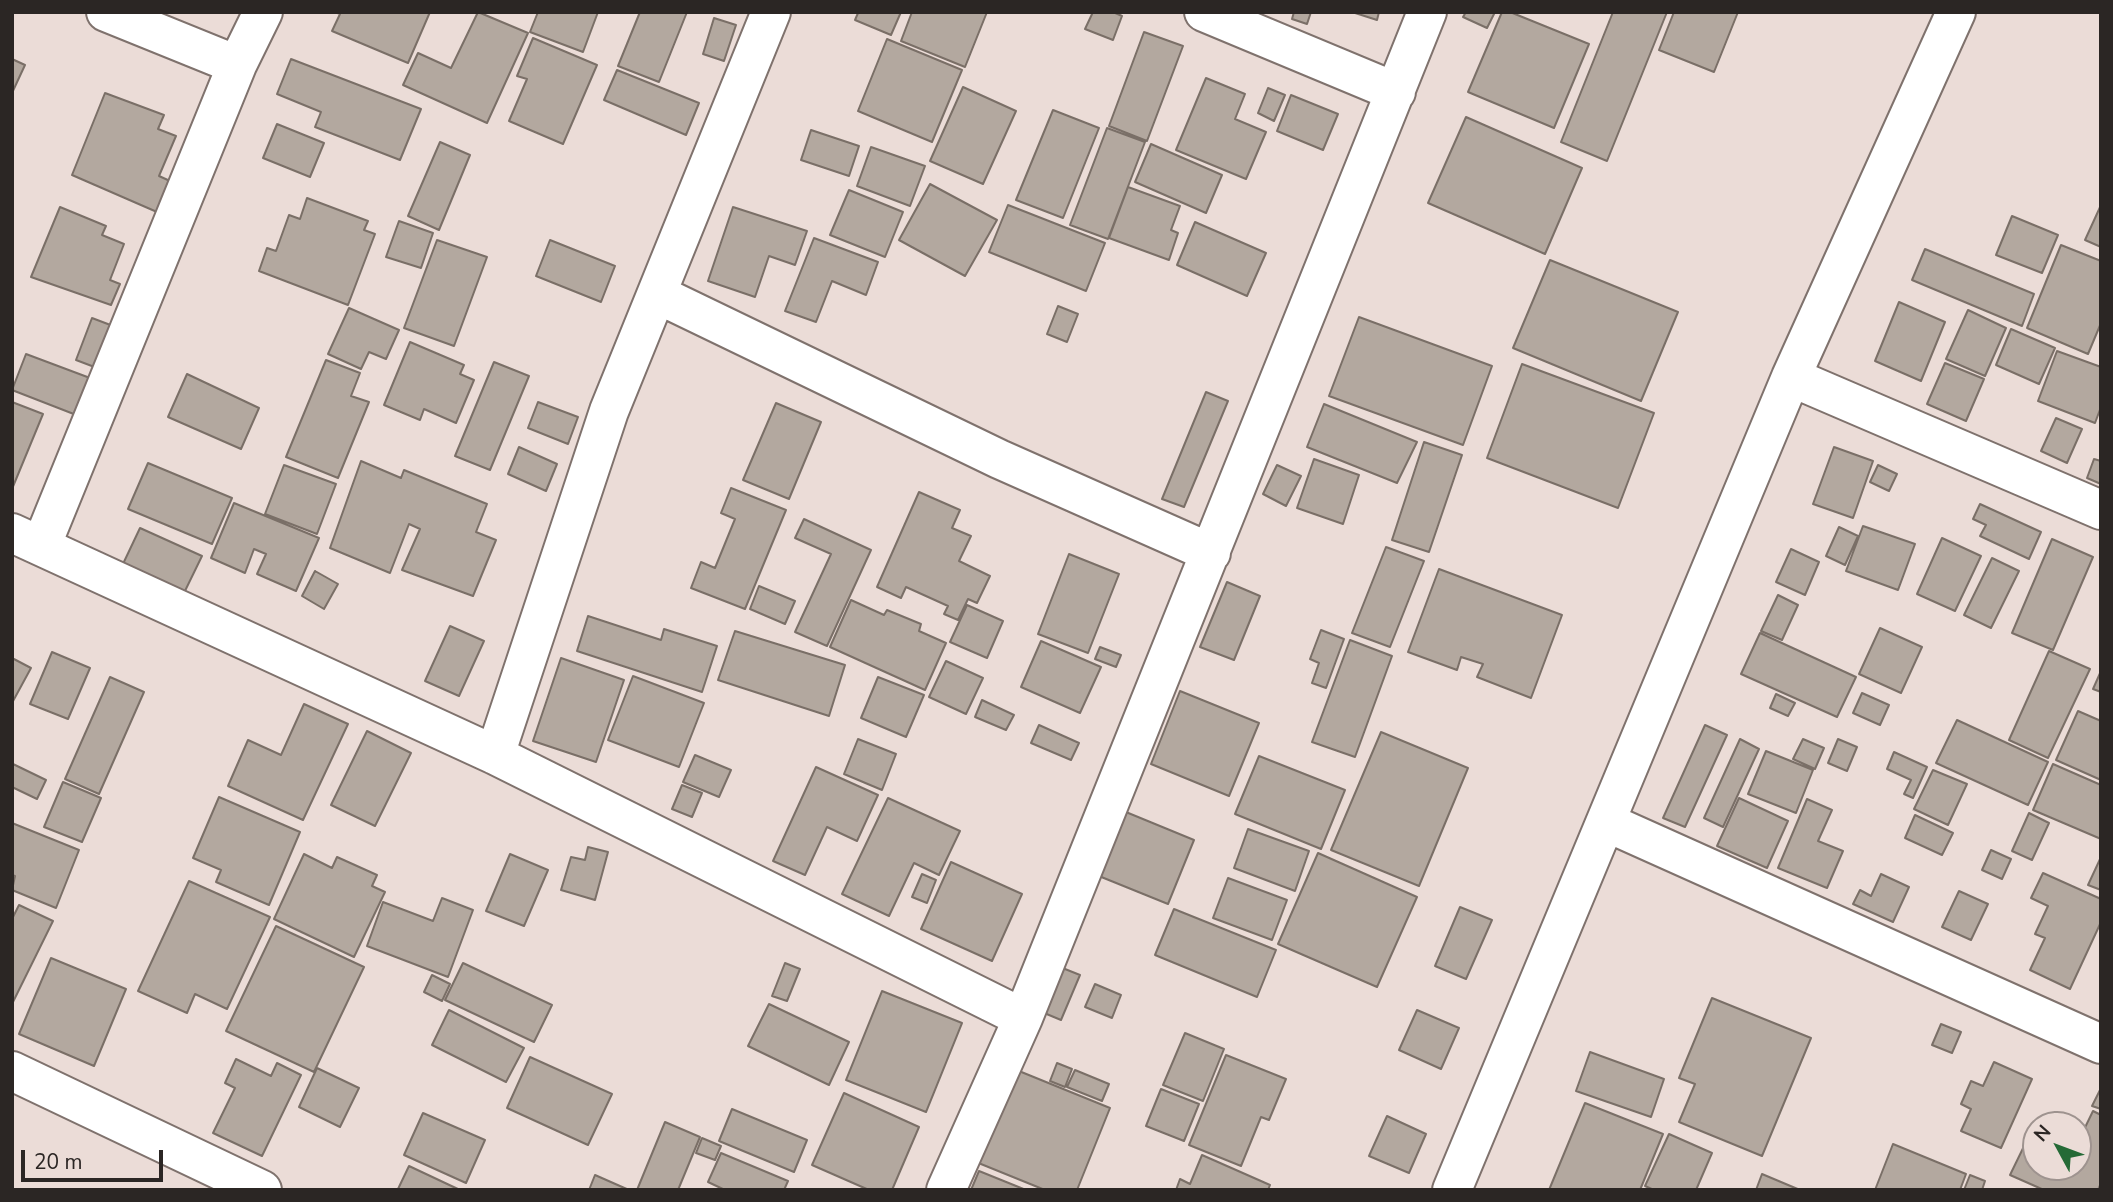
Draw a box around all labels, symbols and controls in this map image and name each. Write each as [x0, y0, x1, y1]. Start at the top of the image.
north arrow [2022, 1111, 2092, 1181]
text: N [2028, 1120, 2057, 1147]
scale bar [24, 1136, 166, 1180]
text: 20 m [34, 1148, 83, 1176]

